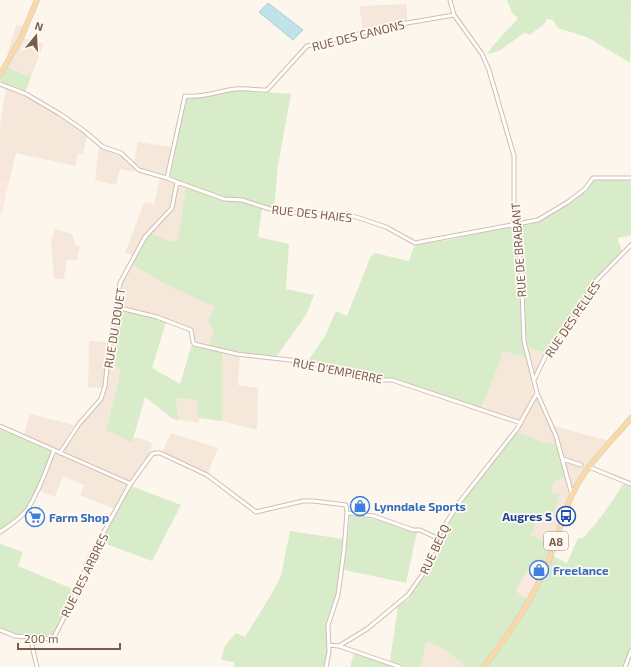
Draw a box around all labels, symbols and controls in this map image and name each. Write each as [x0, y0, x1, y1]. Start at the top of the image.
north arrow [16, 16, 56, 56]
street label: RUE DES CANONS [310, 17, 406, 53]
text: N [33, 19, 45, 33]
street label: RUE DES HAIES [271, 202, 353, 224]
street label: RUE DE BRABANT [508, 202, 528, 298]
street label: RUE DES PELLES [541, 278, 603, 360]
street label: RUE DU DOUET [101, 287, 127, 369]
street label: RUE D'EMPIERRE [292, 354, 384, 386]
shop icon: Lynndale Sports [349, 495, 371, 517]
place label: Lynndale Sports [374, 499, 466, 514]
bus stop icon: Augres S [555, 505, 577, 527]
supermarket icon: Farm Shop [24, 506, 46, 528]
place label: Augres S [502, 509, 552, 523]
place label: Farm Shop [49, 510, 109, 524]
street label: RUE BECQ [416, 522, 453, 577]
street label: RUE DES ARBRES [58, 530, 111, 619]
road number: A8 [544, 532, 568, 550]
shop icon: Freelance [528, 559, 550, 581]
place label: Freelance [553, 563, 609, 577]
scale bar [18, 625, 120, 651]
text: 200 m [24, 631, 58, 645]

